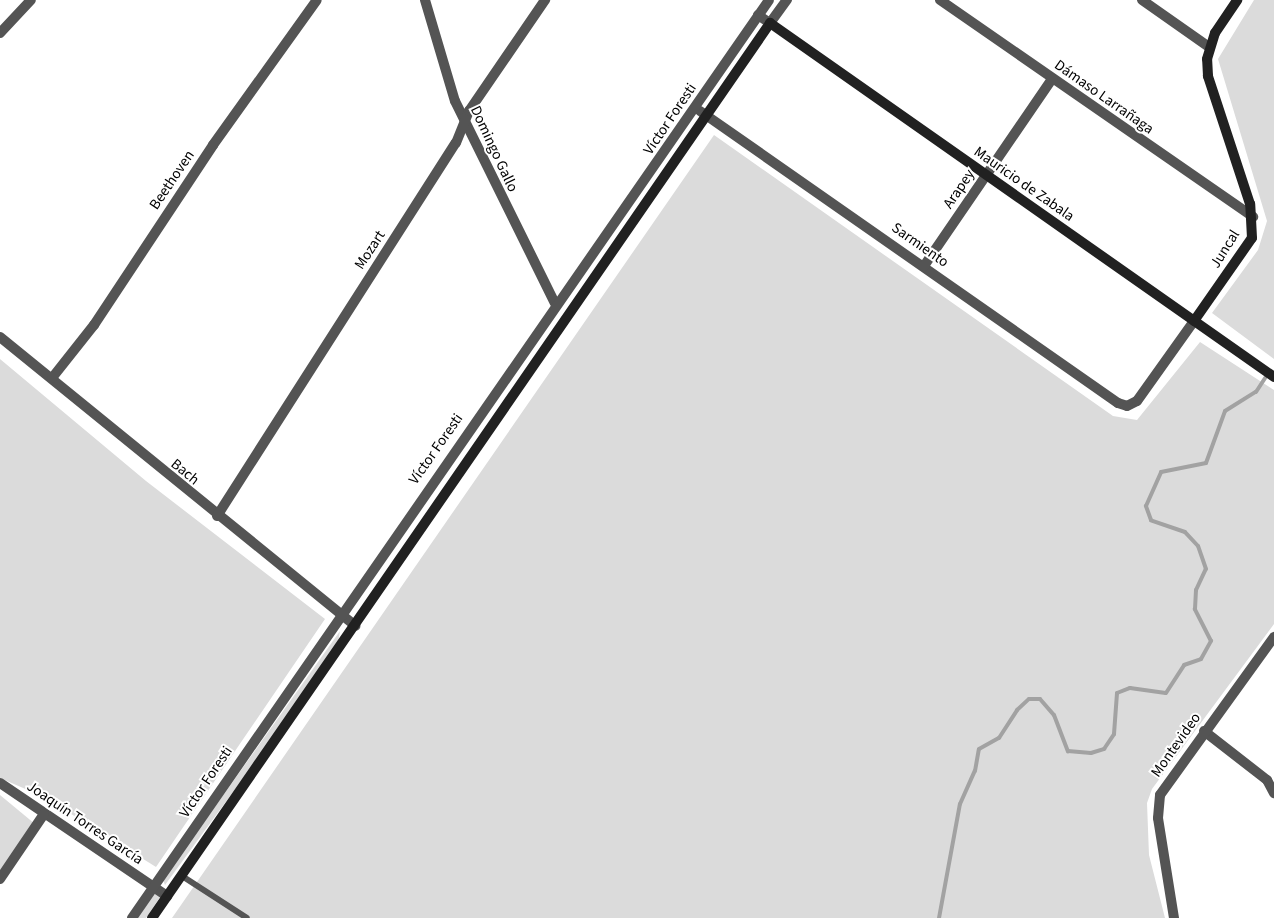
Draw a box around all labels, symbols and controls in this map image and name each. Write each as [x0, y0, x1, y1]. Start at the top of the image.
street label: Dámaso Larrañaga [1051, 56, 1157, 138]
street label: Víctor Foresti [640, 80, 700, 158]
street label: Domingo Gallo [466, 103, 522, 195]
street label: Mauricio de Zabala [970, 143, 1078, 225]
street label: Beethoven [146, 147, 198, 213]
street label: Arapey [939, 166, 979, 212]
street label: Sarmiento [888, 219, 952, 271]
street label: Mozart [351, 227, 389, 273]
street label: Juncal [1206, 227, 1244, 271]
street label: Víctor Foresti [405, 410, 467, 488]
street label: Bach [167, 455, 203, 489]
street label: Montevideo [1147, 709, 1205, 781]
street label: Víctor Foresti [176, 743, 236, 821]
street label: Joaquín Torres García [24, 777, 146, 869]

